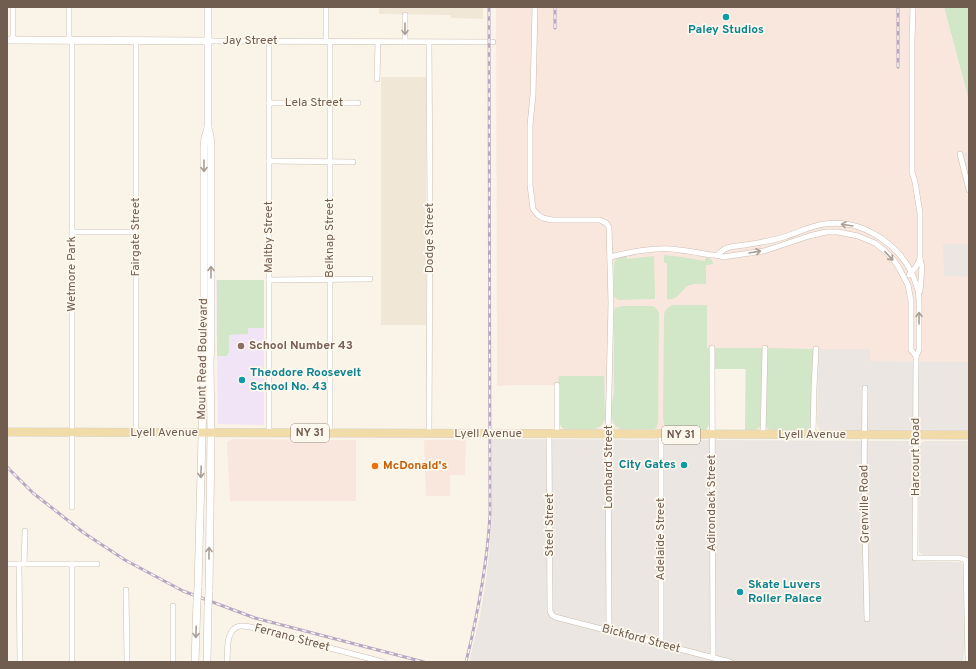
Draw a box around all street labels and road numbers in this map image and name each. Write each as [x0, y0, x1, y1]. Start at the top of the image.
street label: Jay Street [222, 33, 278, 49]
street label: Lela Street [285, 95, 343, 111]
street label: Fairgate Street [128, 197, 144, 277]
street label: Belknap Street [322, 198, 338, 278]
street label: Maltby Street [261, 201, 277, 273]
street label: Dodge Street [422, 203, 438, 273]
street label: Wetmore Park [64, 236, 80, 312]
street label: Mount Read Boulevard [194, 298, 212, 420]
street label: Harcourt Road [908, 418, 924, 496]
road number: NY 31 [291, 424, 329, 442]
street label: Lyell Avenue [130, 425, 198, 441]
street label: Lombard Street [601, 425, 617, 509]
street label: Lyell Avenue [454, 426, 522, 442]
road number: NY 31 [662, 426, 700, 444]
street label: Lyell Avenue [778, 427, 846, 443]
street label: Adirondack Street [704, 454, 720, 552]
street label: Grenville Road [856, 465, 874, 543]
street label: Steel Street [542, 493, 558, 557]
street label: Adelaide Street [653, 498, 669, 580]
street label: Ferrano Street [253, 620, 331, 656]
street label: Bickford Street [600, 621, 682, 657]

